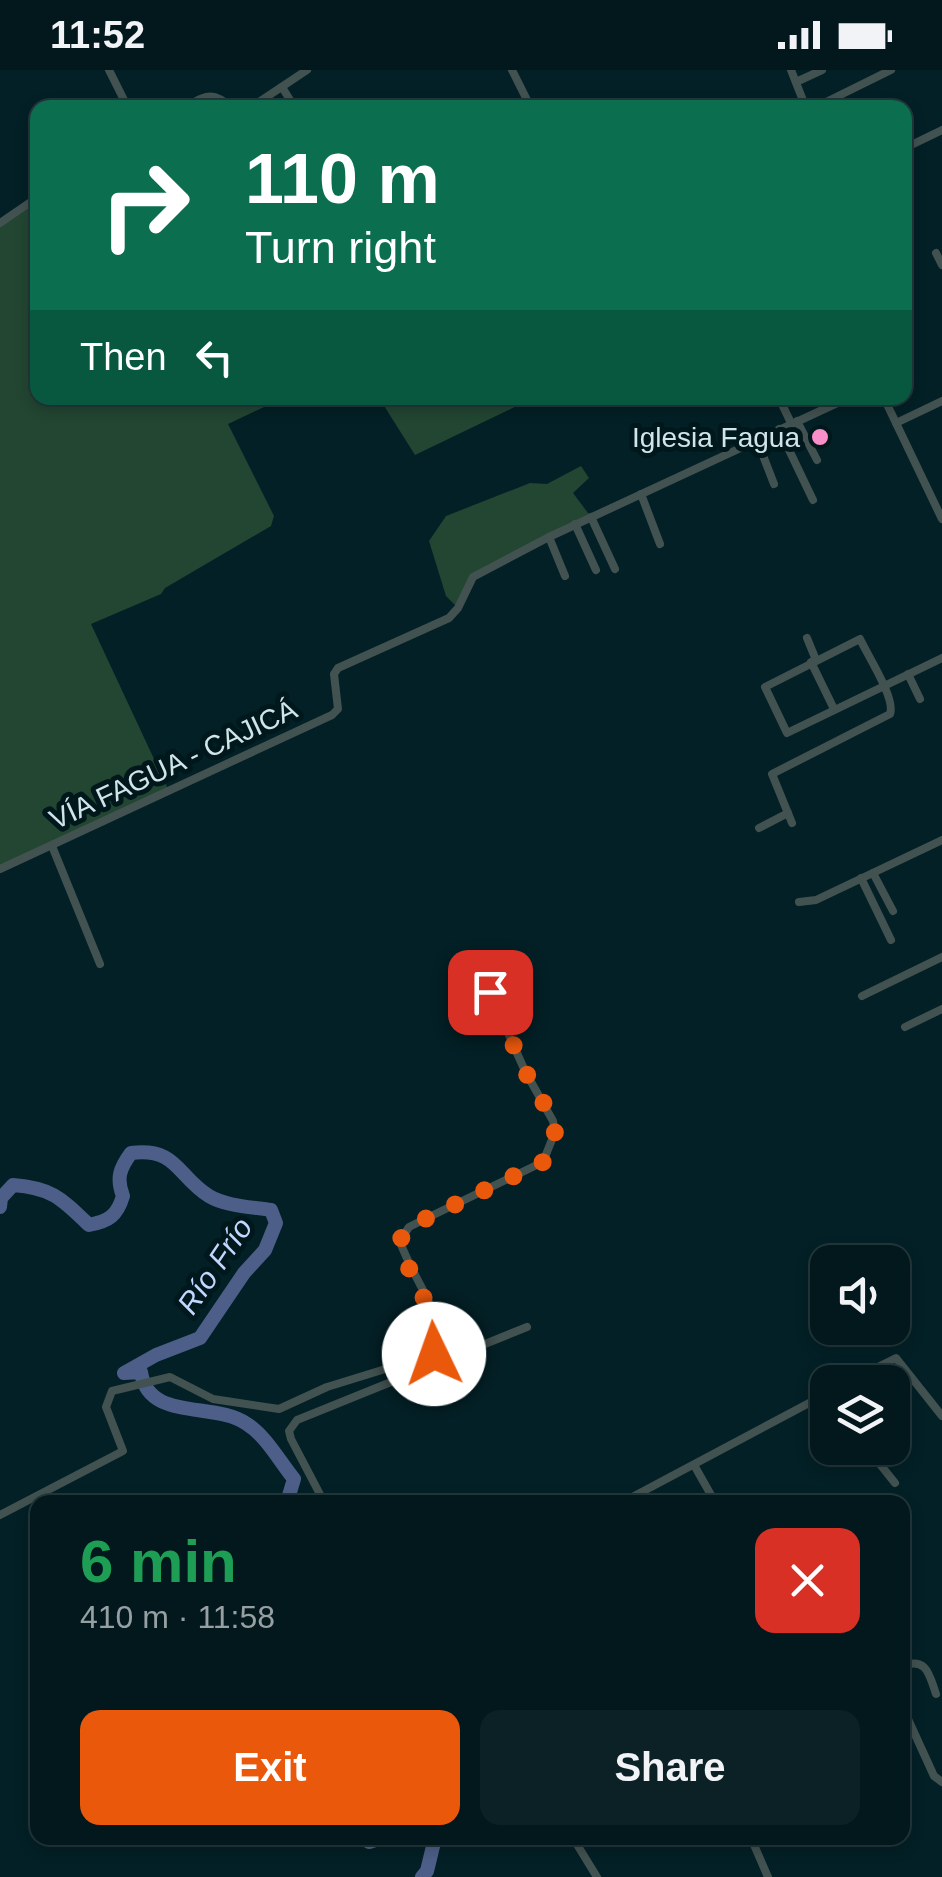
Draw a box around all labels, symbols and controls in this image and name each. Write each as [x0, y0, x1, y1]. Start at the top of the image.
text: 11:52 [50, 14, 145, 56]
icon: right [80, 140, 210, 270]
text: 110 m [245, 140, 440, 218]
text: Turn right [245, 222, 436, 273]
icon: left [187, 330, 242, 385]
text: Then [80, 336, 167, 378]
place label: Iglesia Fagua [632, 422, 800, 453]
marker: Iglesia Fagua [809, 426, 831, 448]
street label: VÍA FAGUA - CAJICÁ [45, 693, 302, 835]
pin [448, 950, 533, 1035]
icon: arrive [463, 965, 518, 1020]
water label: Río Frío [171, 1212, 259, 1320]
map controls [810, 1245, 910, 1465]
button: sound [810, 1245, 910, 1345]
position arrow [382, 1302, 486, 1406]
button: layers [810, 1365, 910, 1465]
text: 6 min [80, 1528, 237, 1595]
button: close [755, 1528, 860, 1633]
text: 410 m · 11:58 [80, 1599, 275, 1635]
button: Exit [80, 1710, 460, 1825]
button: Share [480, 1710, 860, 1825]

